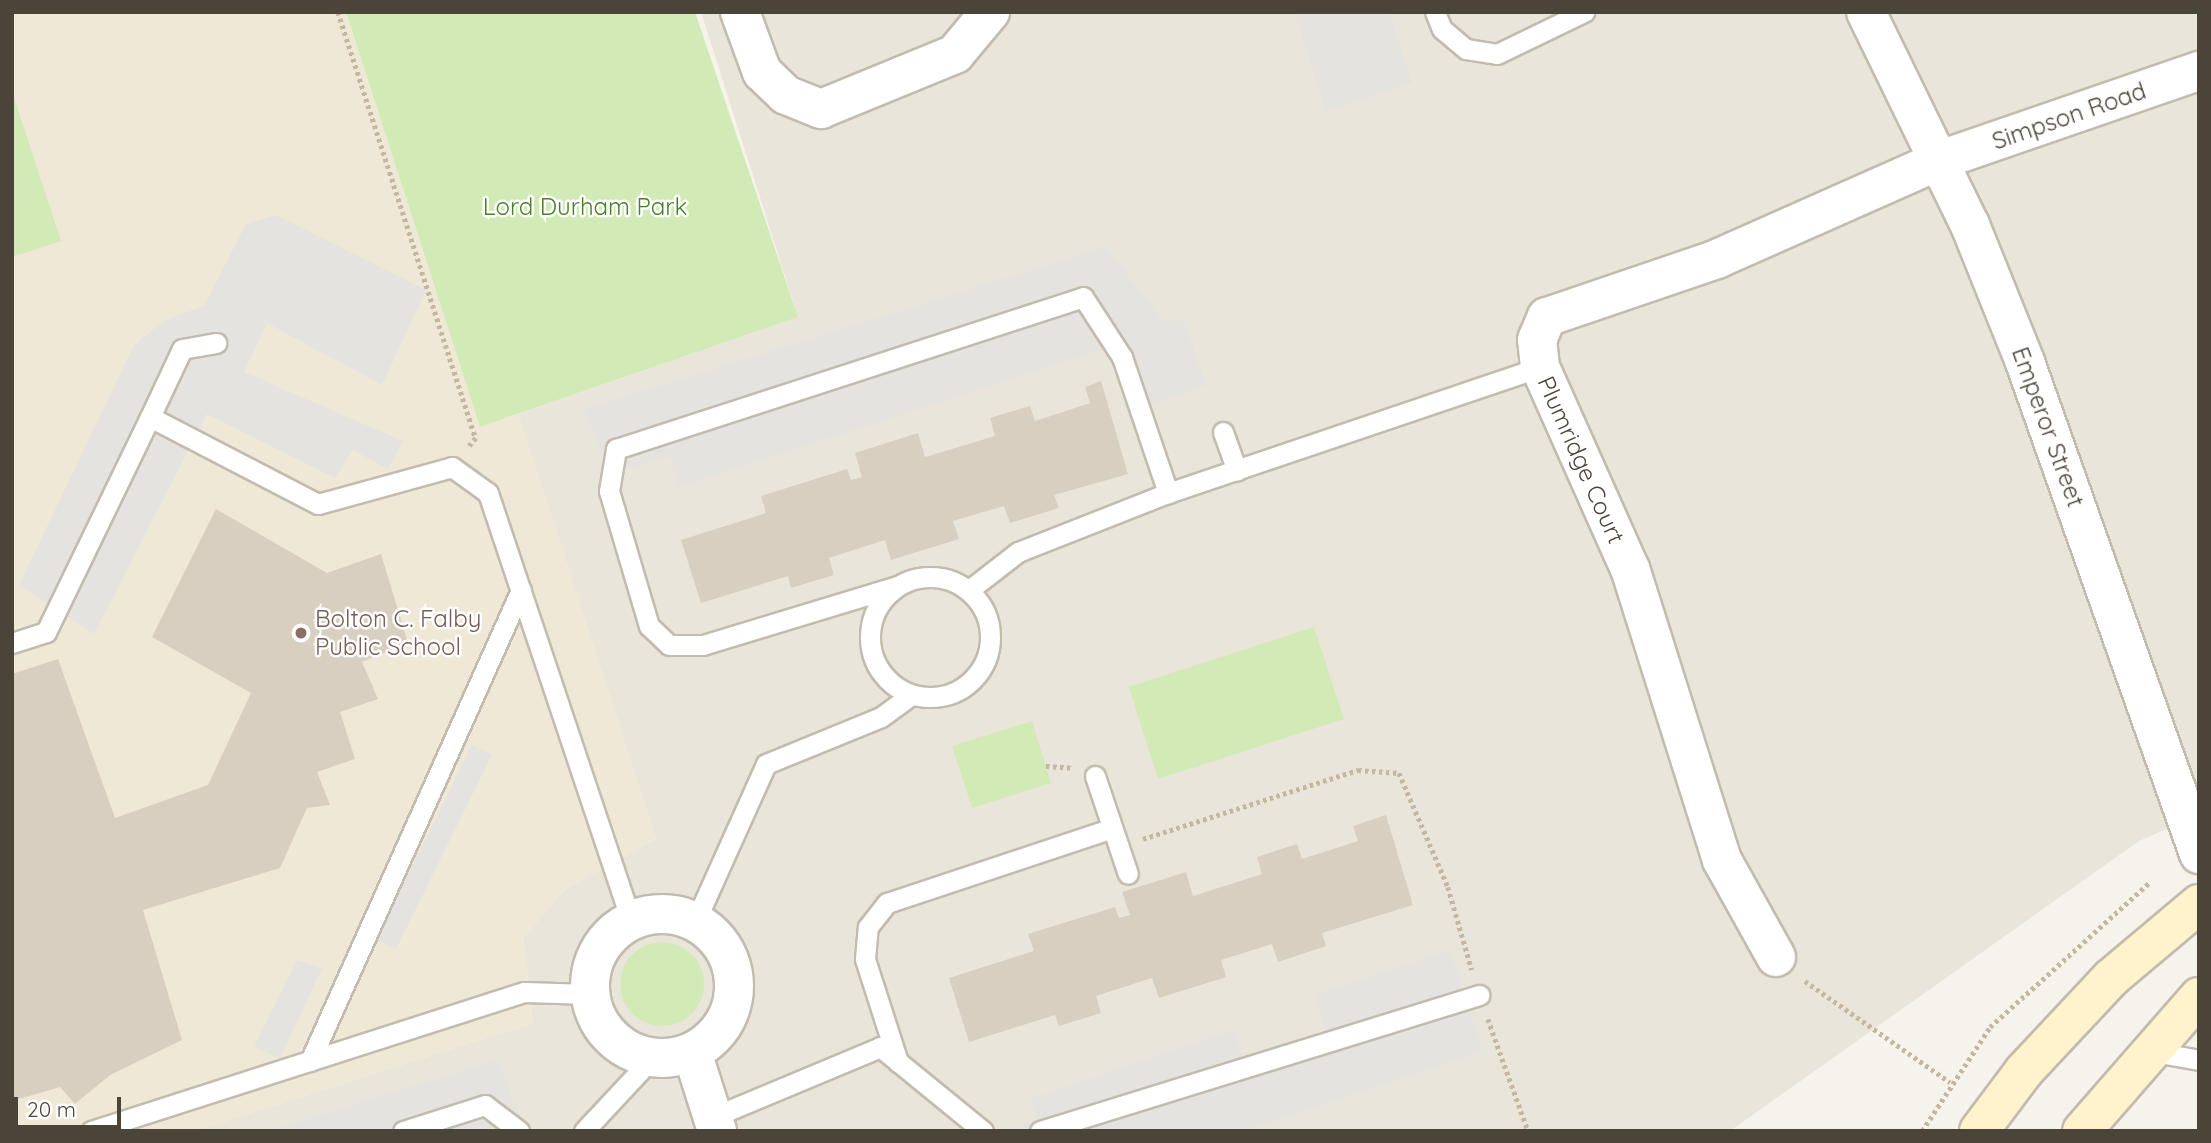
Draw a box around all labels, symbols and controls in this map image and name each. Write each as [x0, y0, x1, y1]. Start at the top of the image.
street label: Simpson Road [1988, 76, 2150, 156]
park label: Lord Durham Park [483, 193, 687, 221]
street label: Emperor Street [2006, 343, 2090, 511]
street label: Plumridge Court [1531, 372, 1631, 548]
place label: Bolton C. Falby Public School [315, 605, 481, 661]
marker: Bolton C. Falby Public School [293, 625, 309, 641]
scale bar [18, 1084, 124, 1128]
text: 20 m [27, 1096, 76, 1122]

